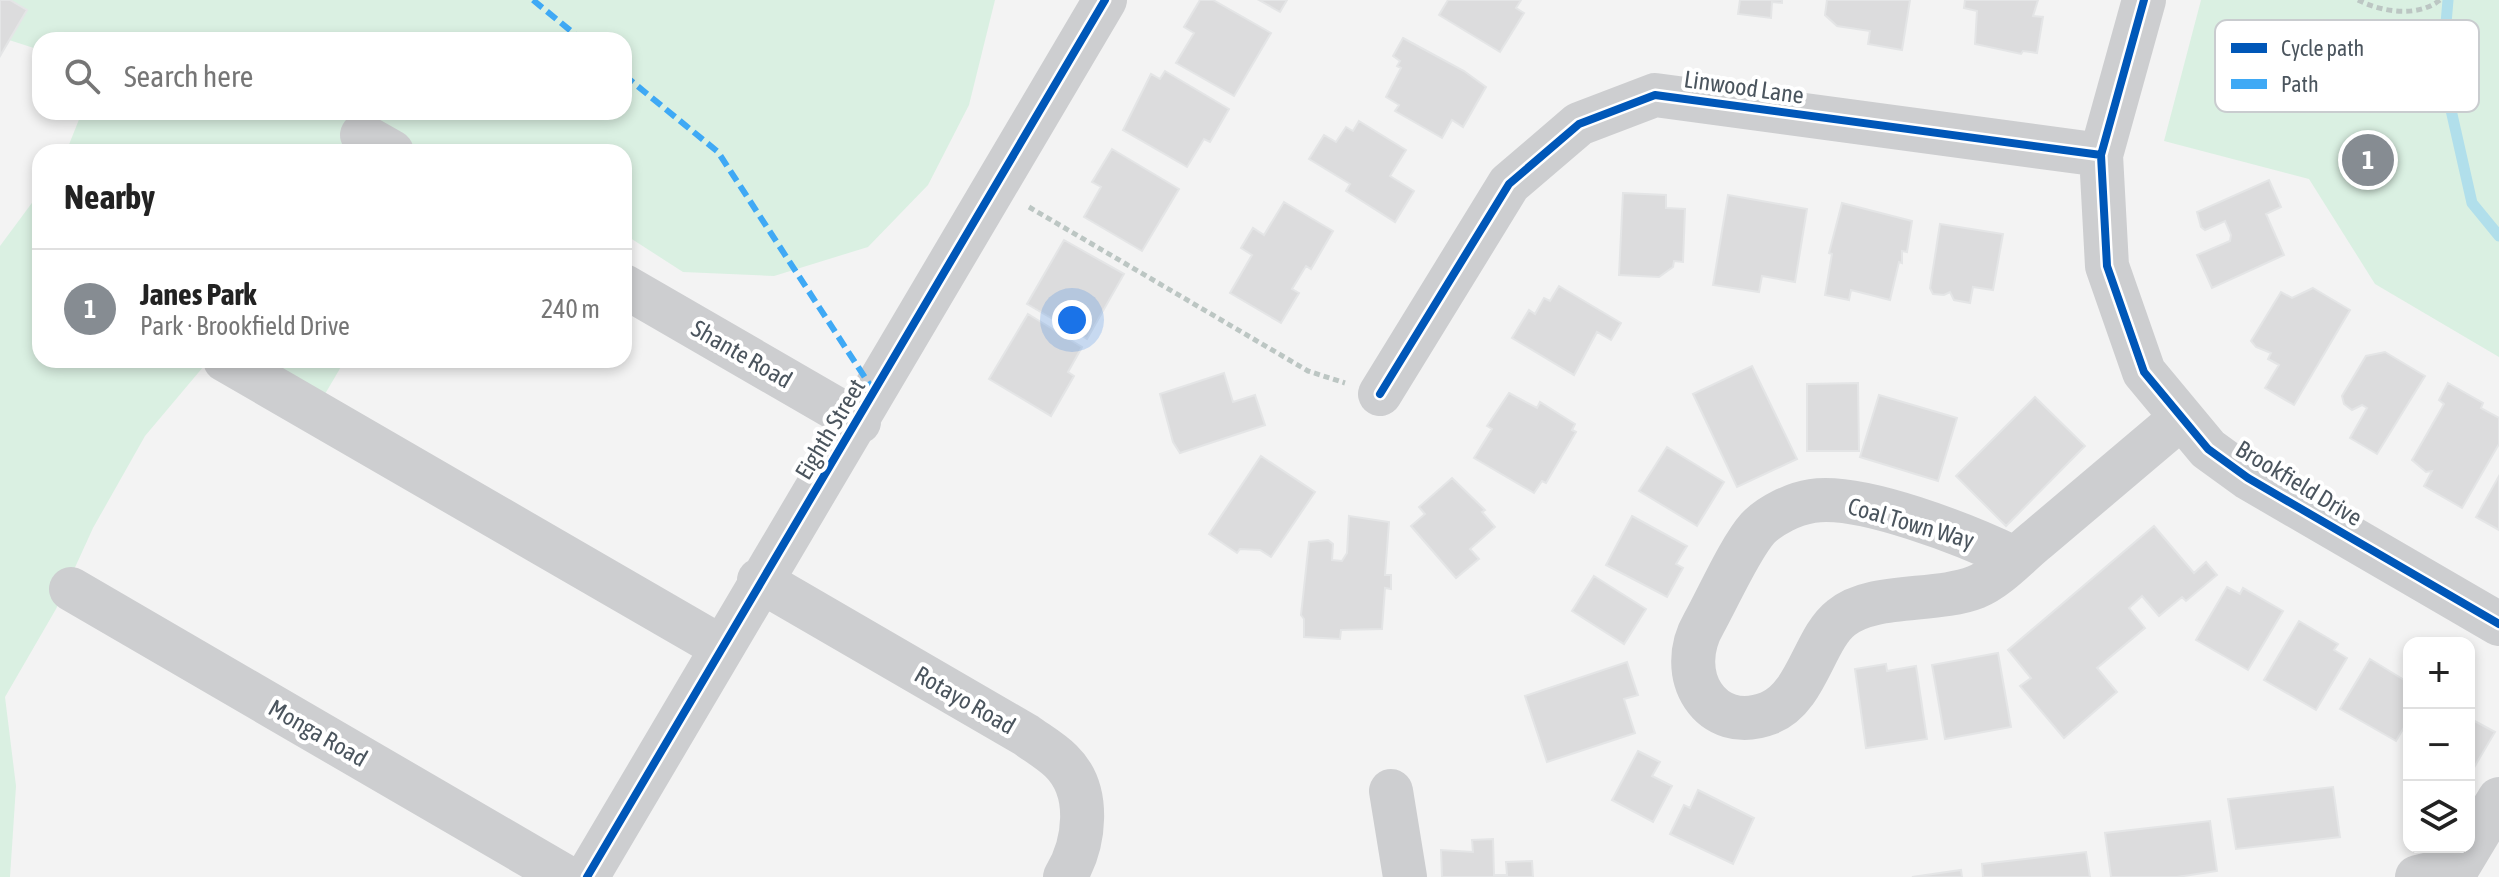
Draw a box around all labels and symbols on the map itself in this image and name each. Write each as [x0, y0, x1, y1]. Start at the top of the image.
legend [2215, 20, 2479, 112]
text: Cycle path [2281, 35, 2364, 61]
street label: Linwood Lane [1682, 65, 1806, 109]
text: Path [2281, 71, 2319, 97]
pin: 1 [2342, 130, 2394, 190]
your location [1052, 300, 1092, 340]
street label: Shante Road [687, 315, 797, 393]
street label: Eighth Street [790, 374, 871, 484]
street label: Brookfield Drive [2231, 435, 2367, 531]
street label: Coal Town Way [1845, 492, 1977, 554]
street label: Rotayo Road [910, 660, 1020, 740]
street label: Monga Road [264, 694, 372, 772]

